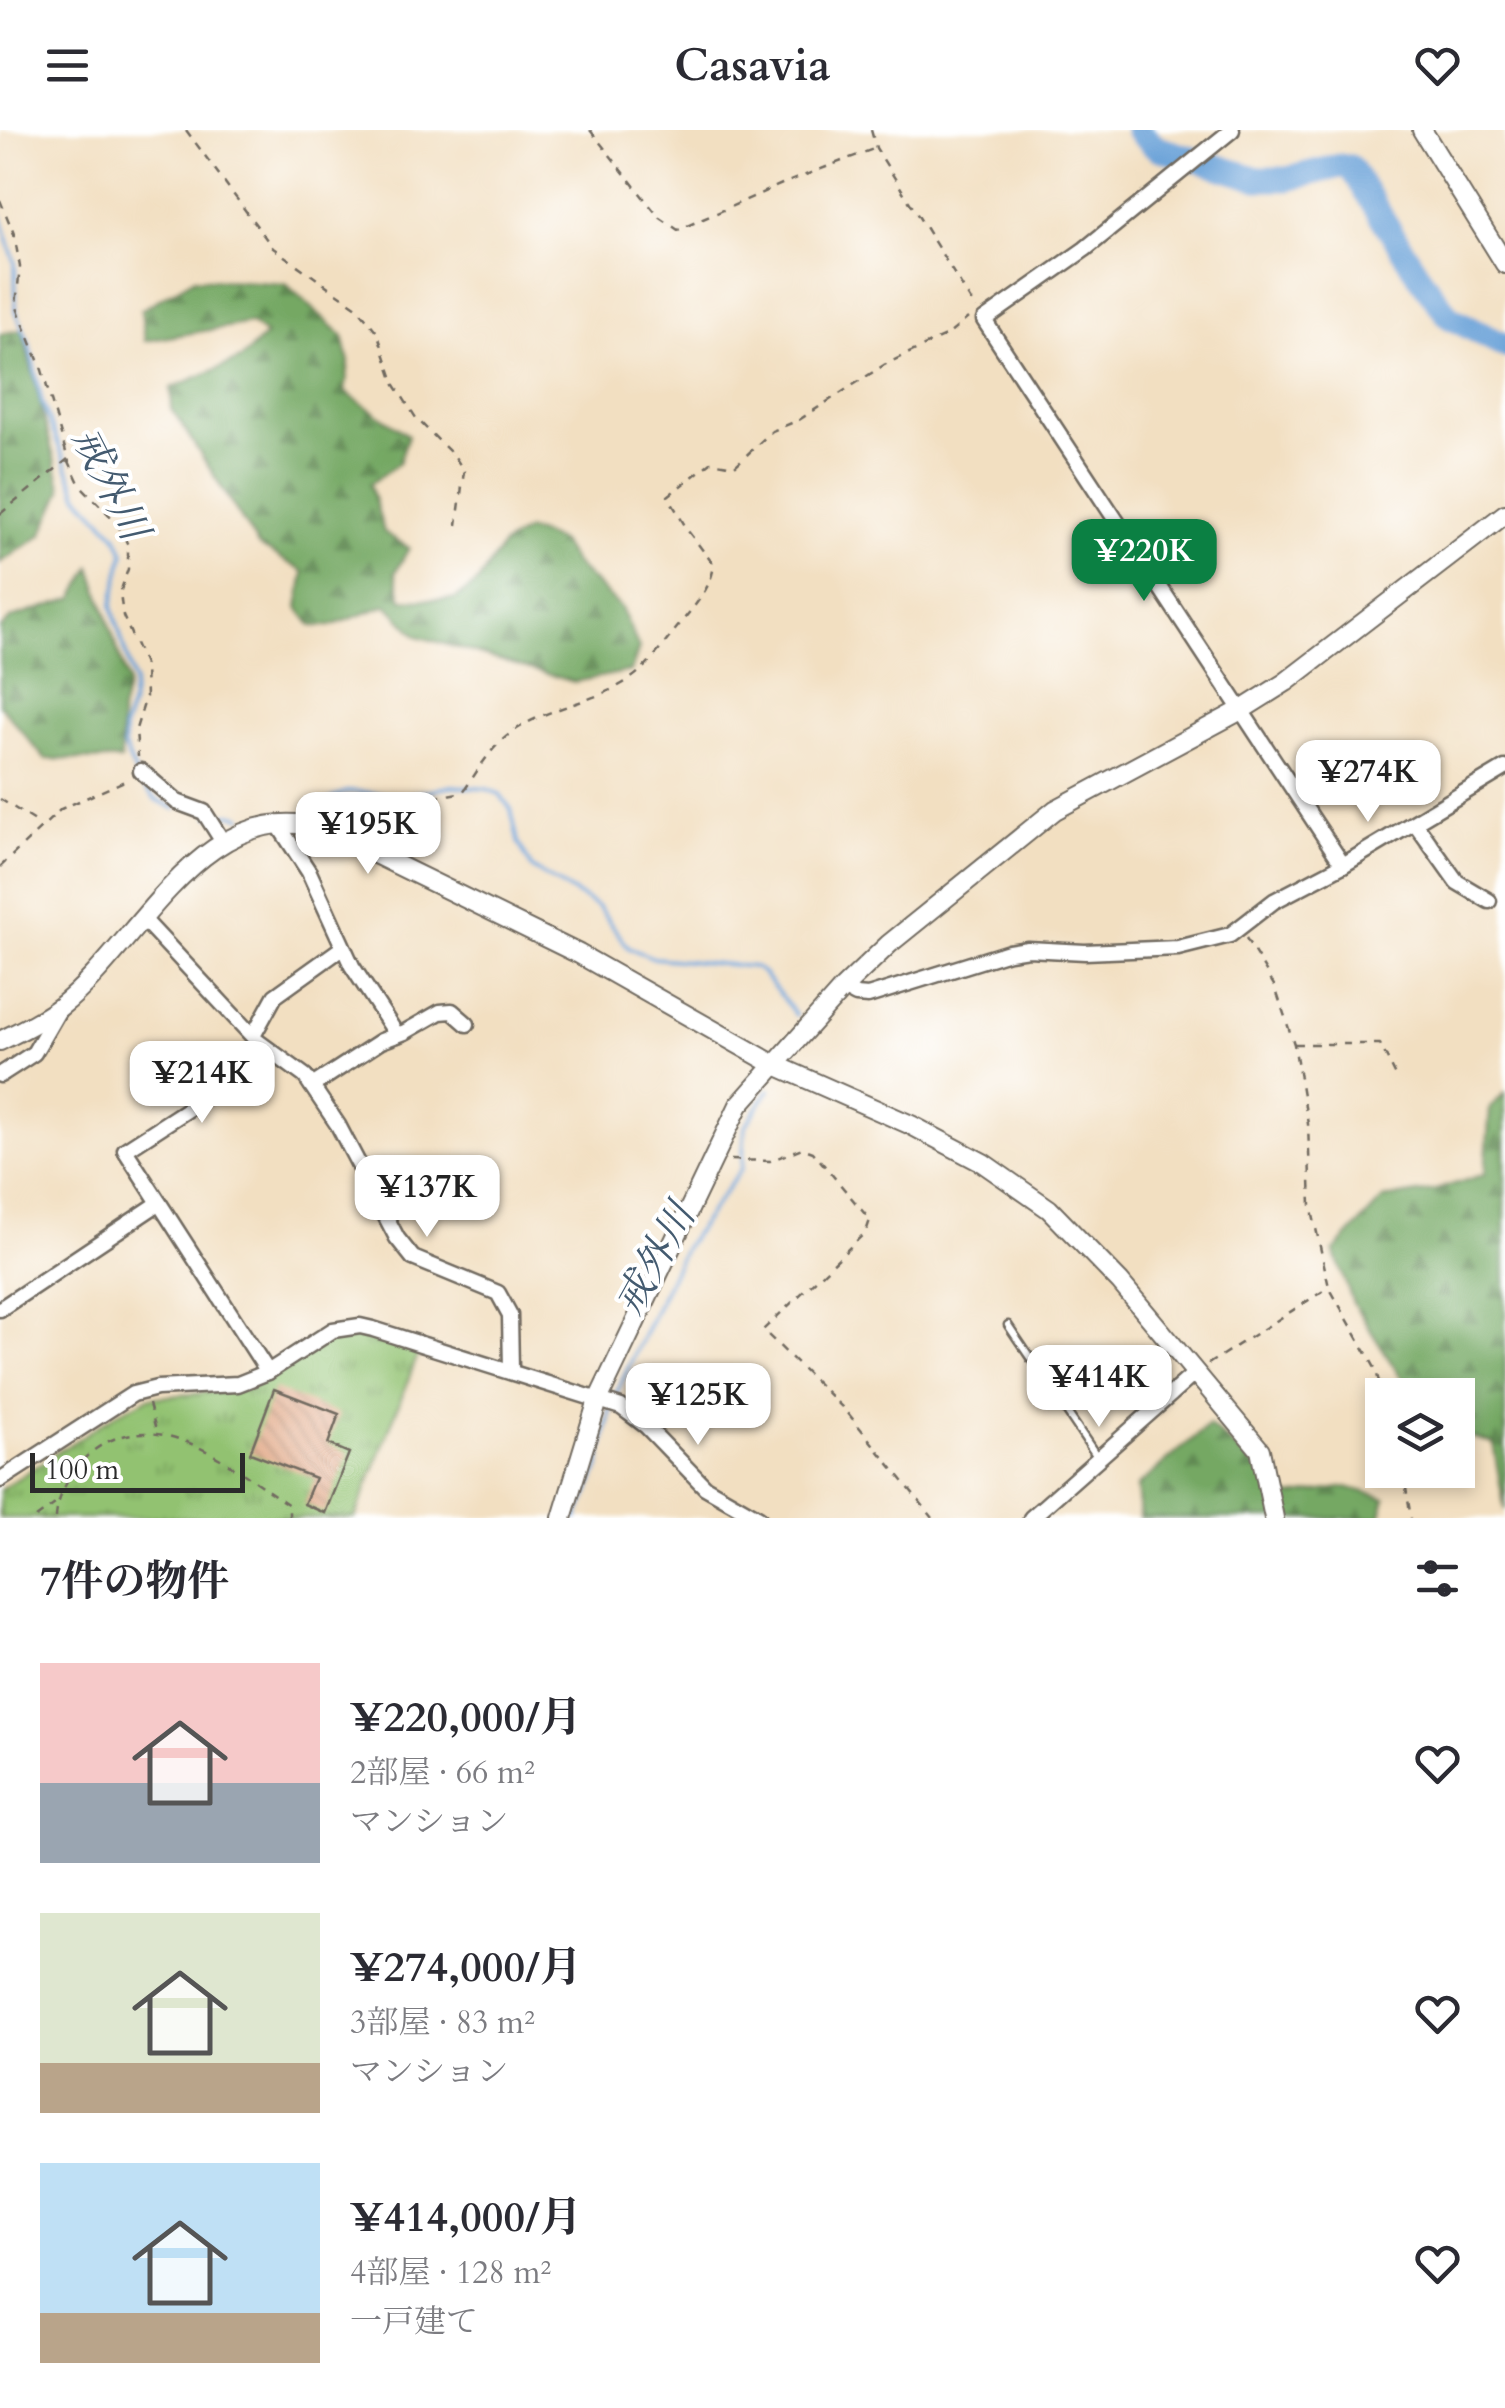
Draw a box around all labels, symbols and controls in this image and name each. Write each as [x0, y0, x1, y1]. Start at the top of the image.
text: Casavia [674, 35, 831, 96]
icon: menu [40, 38, 95, 93]
icon: heart [1410, 38, 1465, 93]
water label: 戒外川 [58, 418, 163, 553]
pin: ¥220K [1074, 519, 1214, 604]
text: ¥220K [1094, 529, 1194, 573]
pin: ¥274K [1298, 740, 1438, 825]
text: ¥274K [1318, 750, 1418, 794]
pin: ¥195K [298, 792, 438, 877]
text: ¥195K [318, 802, 418, 846]
pin: ¥214K [132, 1041, 272, 1126]
text: ¥214K [152, 1051, 252, 1095]
pin: ¥137K [357, 1155, 497, 1240]
text: ¥137K [377, 1165, 477, 1209]
water label: 戒外川 [602, 1190, 710, 1326]
pin: ¥414K [1029, 1345, 1169, 1430]
text: ¥414K [1049, 1355, 1149, 1399]
pin: ¥125K [628, 1363, 768, 1448]
text: ¥125K [648, 1373, 748, 1417]
map controls [1365, 1378, 1475, 1488]
button: layers [1365, 1378, 1475, 1488]
scale bar [30, 1448, 245, 1492]
text: 100 m [45, 1451, 119, 1489]
icon: filters [1410, 1551, 1465, 1606]
text: 7件の物件 [40, 1553, 230, 1610]
text: ¥220,000/月 [350, 1689, 582, 1746]
icon: home [120, 1703, 240, 1823]
icon: heart [1410, 1736, 1465, 1791]
text: 2部屋 · 66 m² [350, 1751, 535, 1795]
text: マンション [350, 1800, 509, 1844]
text: ¥274,000/月 [350, 1939, 582, 1996]
icon: home [120, 1953, 240, 2073]
icon: heart [1410, 1986, 1465, 2041]
text: 3部屋 · 83 m² [350, 2001, 535, 2045]
text: マンション [350, 2050, 509, 2094]
text: ¥414,000/月 [350, 2189, 582, 2246]
icon: home [120, 2203, 240, 2323]
icon: heart [1410, 2236, 1465, 2291]
text: 4部屋 · 128 m² [350, 2251, 551, 2295]
text: 一戸建て [350, 2300, 478, 2344]

